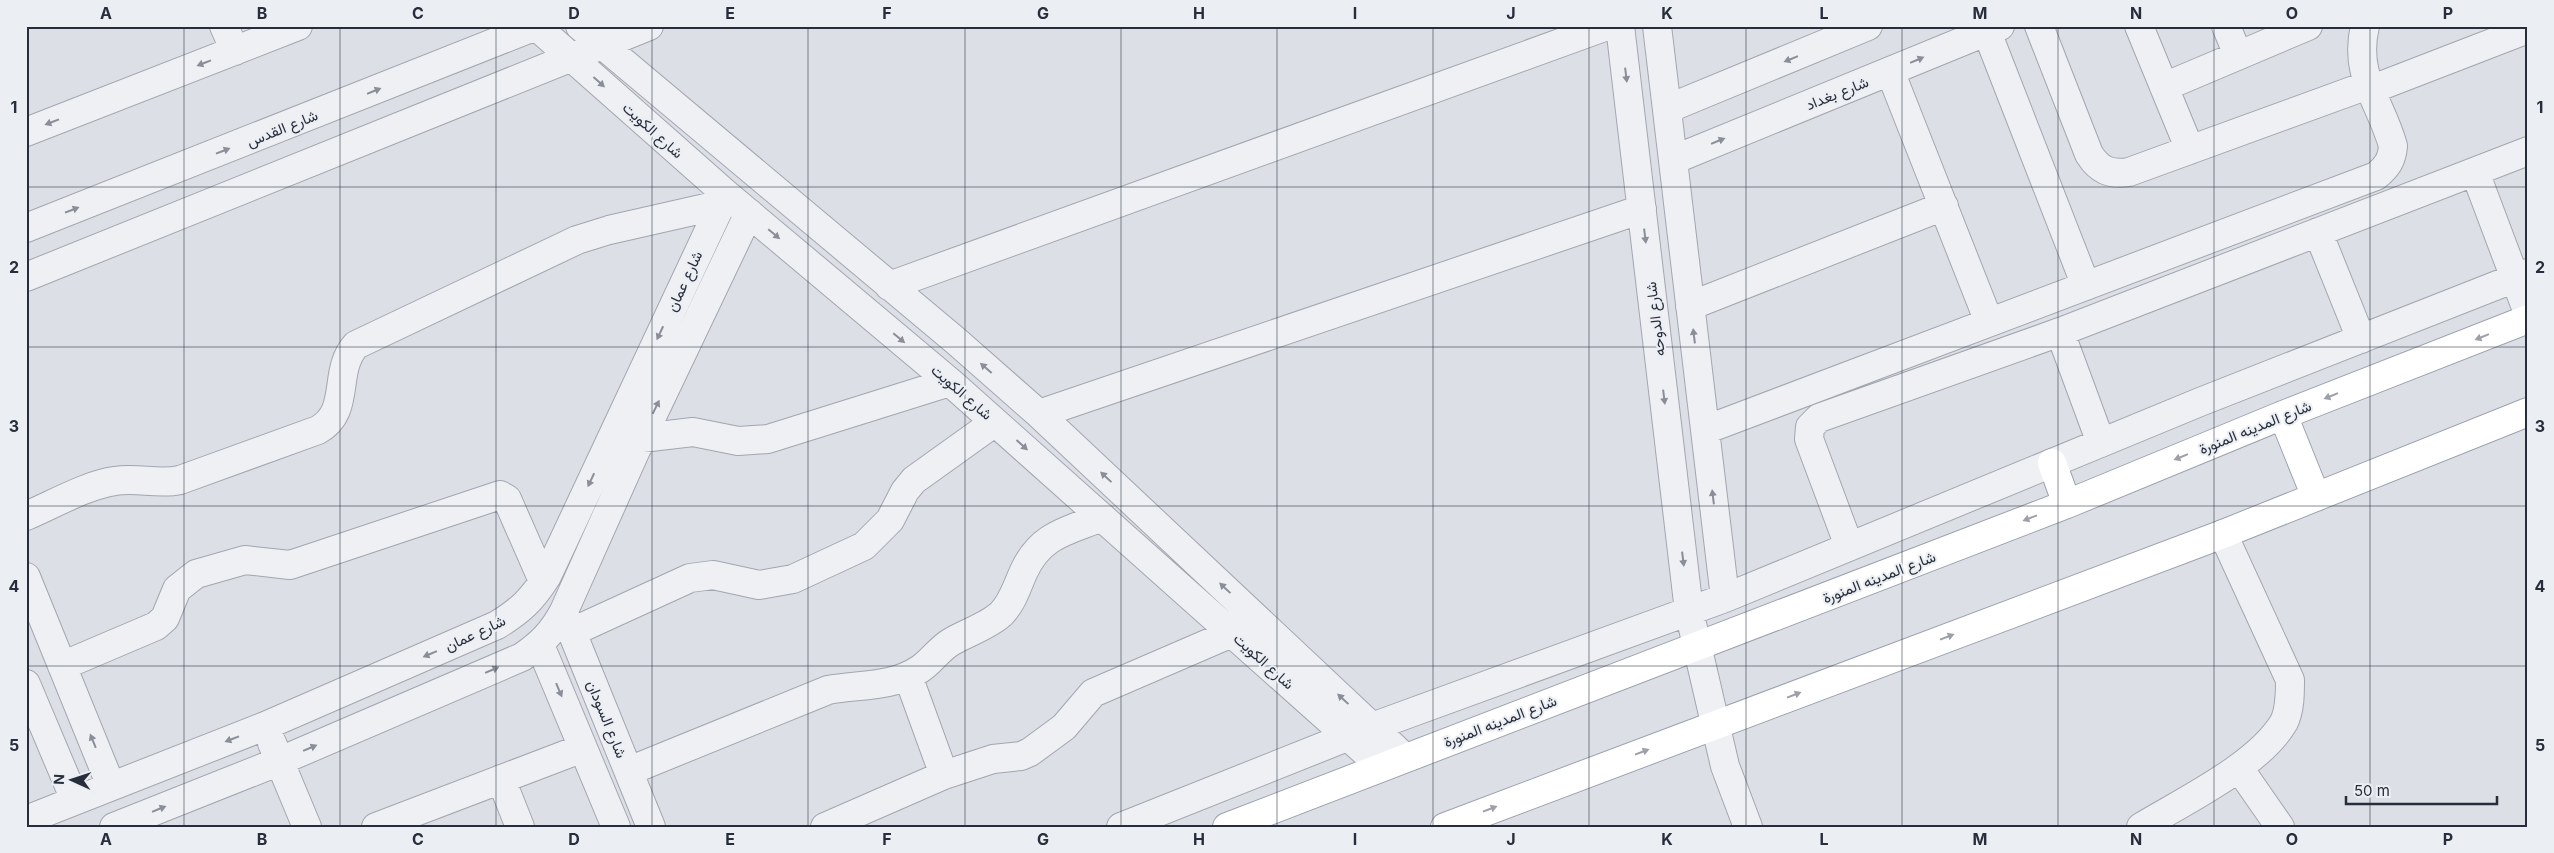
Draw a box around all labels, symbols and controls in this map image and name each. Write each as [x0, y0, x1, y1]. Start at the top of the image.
text: A [100, 3, 112, 23]
text: B [257, 3, 267, 23]
text: C [412, 3, 424, 23]
text: D [568, 3, 580, 23]
text: E [725, 3, 735, 23]
text: F [882, 3, 892, 23]
text: G [1037, 3, 1049, 23]
text: H [1193, 3, 1205, 23]
text: I [1353, 3, 1357, 23]
text: J [1506, 3, 1516, 23]
text: K [1661, 3, 1673, 23]
text: L [1819, 3, 1829, 23]
text: M [1973, 3, 1987, 23]
text: N [2130, 3, 2142, 23]
text: O [2286, 3, 2298, 23]
text: P [2443, 3, 2453, 23]
one-way arrow [1783, 55, 1798, 63]
one-way arrow [1910, 56, 1924, 64]
one-way arrow [196, 59, 211, 67]
one-way arrow [1622, 67, 1630, 83]
street label: شارع بغداد [1803, 72, 1872, 116]
one-way arrow [592, 76, 605, 87]
one-way arrow [367, 87, 381, 95]
text: 1 [11, 97, 17, 117]
text: 1 [2537, 97, 2543, 117]
street label: شارع الكويت [617, 98, 687, 164]
street label: شارع القدس [244, 105, 321, 153]
one-way arrow [45, 119, 60, 126]
one-way arrow [1711, 137, 1726, 145]
one-way arrow [216, 147, 230, 155]
one-way arrow [65, 206, 79, 214]
one-way arrow [1641, 228, 1649, 244]
one-way arrow [767, 229, 780, 240]
street label: شارع عمان [662, 247, 708, 315]
text: 2 [9, 257, 19, 277]
text: 2 [2535, 257, 2545, 277]
street label: شارع الدوحه [1641, 280, 1671, 357]
one-way arrow [656, 326, 664, 340]
one-way arrow [1690, 327, 1698, 343]
one-way arrow [892, 333, 905, 344]
one-way arrow [2475, 333, 2490, 341]
street label: شارع الكويت [926, 360, 997, 425]
one-way arrow [979, 362, 992, 373]
one-way arrow [1660, 390, 1668, 406]
one-way arrow [2323, 392, 2338, 400]
street label: شارع المدينه المنورة [2196, 396, 2315, 460]
one-way arrow [652, 400, 660, 415]
text: 3 [9, 416, 19, 436]
text: 3 [2535, 416, 2545, 436]
one-way arrow [1015, 439, 1027, 451]
one-way arrow [2174, 454, 2188, 462]
one-way arrow [1100, 471, 1112, 483]
one-way arrow [587, 473, 595, 487]
one-way arrow [1709, 489, 1717, 505]
one-way arrow [2023, 515, 2037, 523]
street label: شارع المدينه المنورة [1820, 547, 1939, 609]
one-way arrow [1679, 551, 1687, 567]
text: 4 [9, 576, 20, 596]
text: 4 [2535, 576, 2546, 596]
one-way arrow [1219, 582, 1231, 594]
street label: شارع عمان [442, 611, 509, 657]
street label: شارع الكويت [1228, 629, 1298, 695]
one-way arrow [1939, 633, 1954, 640]
one-way arrow [423, 651, 437, 659]
one-way arrow [485, 666, 500, 674]
street label: شارع السودان [581, 677, 631, 762]
one-way arrow [555, 683, 563, 697]
one-way arrow [1787, 690, 1802, 698]
street label: شارع المدينه المنورة [1441, 691, 1560, 753]
one-way arrow [1337, 693, 1349, 705]
one-way arrow [88, 734, 96, 748]
text: 5 [9, 735, 19, 755]
one-way arrow [225, 735, 239, 743]
text: 5 [2535, 735, 2545, 755]
one-way arrow [303, 743, 317, 751]
one-way arrow [1635, 748, 1650, 755]
north arrow [48, 756, 98, 806]
scale bar [2346, 773, 2498, 805]
text: N [50, 774, 67, 785]
text: 50 m [2354, 781, 2390, 800]
one-way arrow [152, 804, 167, 812]
one-way arrow [1483, 805, 1498, 813]
text: A [100, 829, 112, 849]
text: B [257, 829, 267, 849]
text: C [412, 829, 424, 849]
text: D [568, 829, 580, 849]
text: E [725, 829, 735, 849]
text: F [882, 829, 892, 849]
text: G [1037, 829, 1049, 849]
text: H [1193, 829, 1205, 849]
text: I [1353, 829, 1357, 849]
text: J [1506, 829, 1516, 849]
text: K [1661, 829, 1673, 849]
text: L [1819, 829, 1829, 849]
text: M [1973, 829, 1987, 849]
text: N [2130, 829, 2142, 849]
text: O [2286, 829, 2298, 849]
text: P [2443, 829, 2453, 849]

